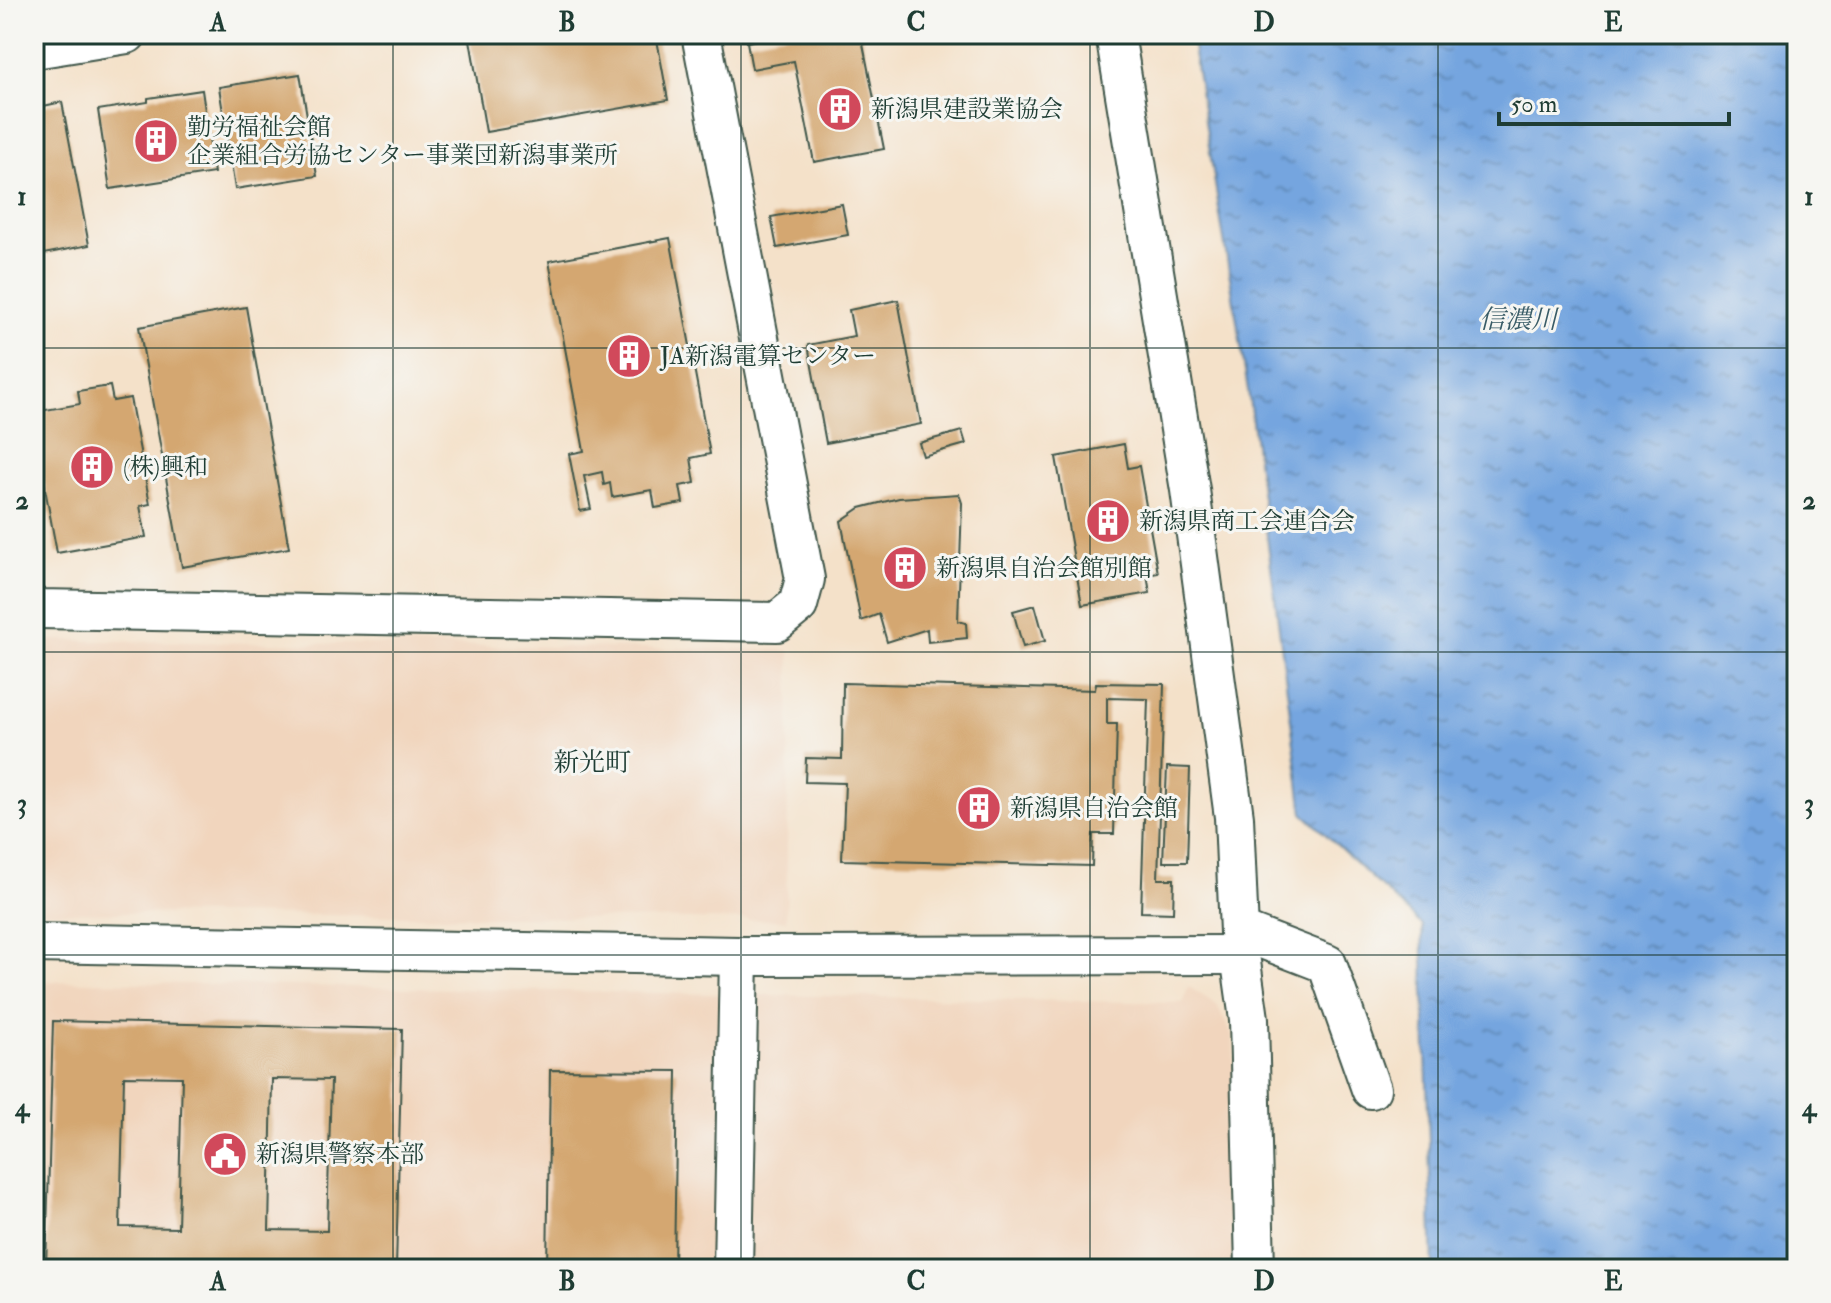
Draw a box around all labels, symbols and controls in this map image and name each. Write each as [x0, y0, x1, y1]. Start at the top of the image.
text: A [209, 7, 227, 39]
text: B [558, 7, 576, 39]
text: C [906, 7, 926, 39]
text: D [1253, 7, 1275, 39]
text: E [1604, 7, 1623, 39]
scale bar [1499, 76, 1729, 126]
building icon: 新潟県建設業協会 [816, 85, 864, 133]
text: 50 m [1511, 89, 1558, 120]
place label: 新潟県建設業協会 [871, 94, 1063, 125]
place label: 勤労福祉会館 企業組合労協センター事業団新潟事業所 [187, 112, 618, 171]
building icon: 勤労福祉会館 企業組合労協センター事業団新潟事業所 [132, 117, 180, 165]
text: 1 [17, 181, 27, 213]
text: 1 [1804, 181, 1814, 213]
water label: 信濃川 [1479, 304, 1560, 336]
building icon: JA新潟電算センター [605, 332, 653, 380]
place label: JA新潟電算センター [659, 341, 876, 372]
building icon: (株)興和 [68, 443, 116, 491]
place label: (株)興和 [123, 452, 208, 483]
text: 2 [15, 485, 29, 517]
text: 2 [1802, 485, 1816, 517]
building icon: 新潟県商工会連合会 [1084, 497, 1132, 545]
place label: 新潟県商工会連合会 [1139, 506, 1355, 537]
building icon: 新潟県自治会館別館 [881, 544, 929, 592]
place label: 新潟県自治会館別館 [936, 553, 1152, 584]
district label: 新光町 [553, 747, 631, 779]
building icon: 新潟県自治会館 [955, 784, 1003, 832]
text: 3 [17, 788, 27, 820]
text: 3 [1804, 788, 1814, 820]
place label: 新潟県自治会館 [1010, 793, 1178, 824]
text: 4 [14, 1092, 31, 1124]
text: 4 [1801, 1092, 1818, 1124]
public building icon: 新潟県警察本部 [201, 1130, 249, 1178]
place label: 新潟県警察本部 [256, 1139, 424, 1170]
text: A [209, 1266, 227, 1298]
text: B [558, 1266, 576, 1298]
text: C [906, 1266, 926, 1298]
text: D [1253, 1266, 1275, 1298]
text: E [1604, 1266, 1623, 1298]

